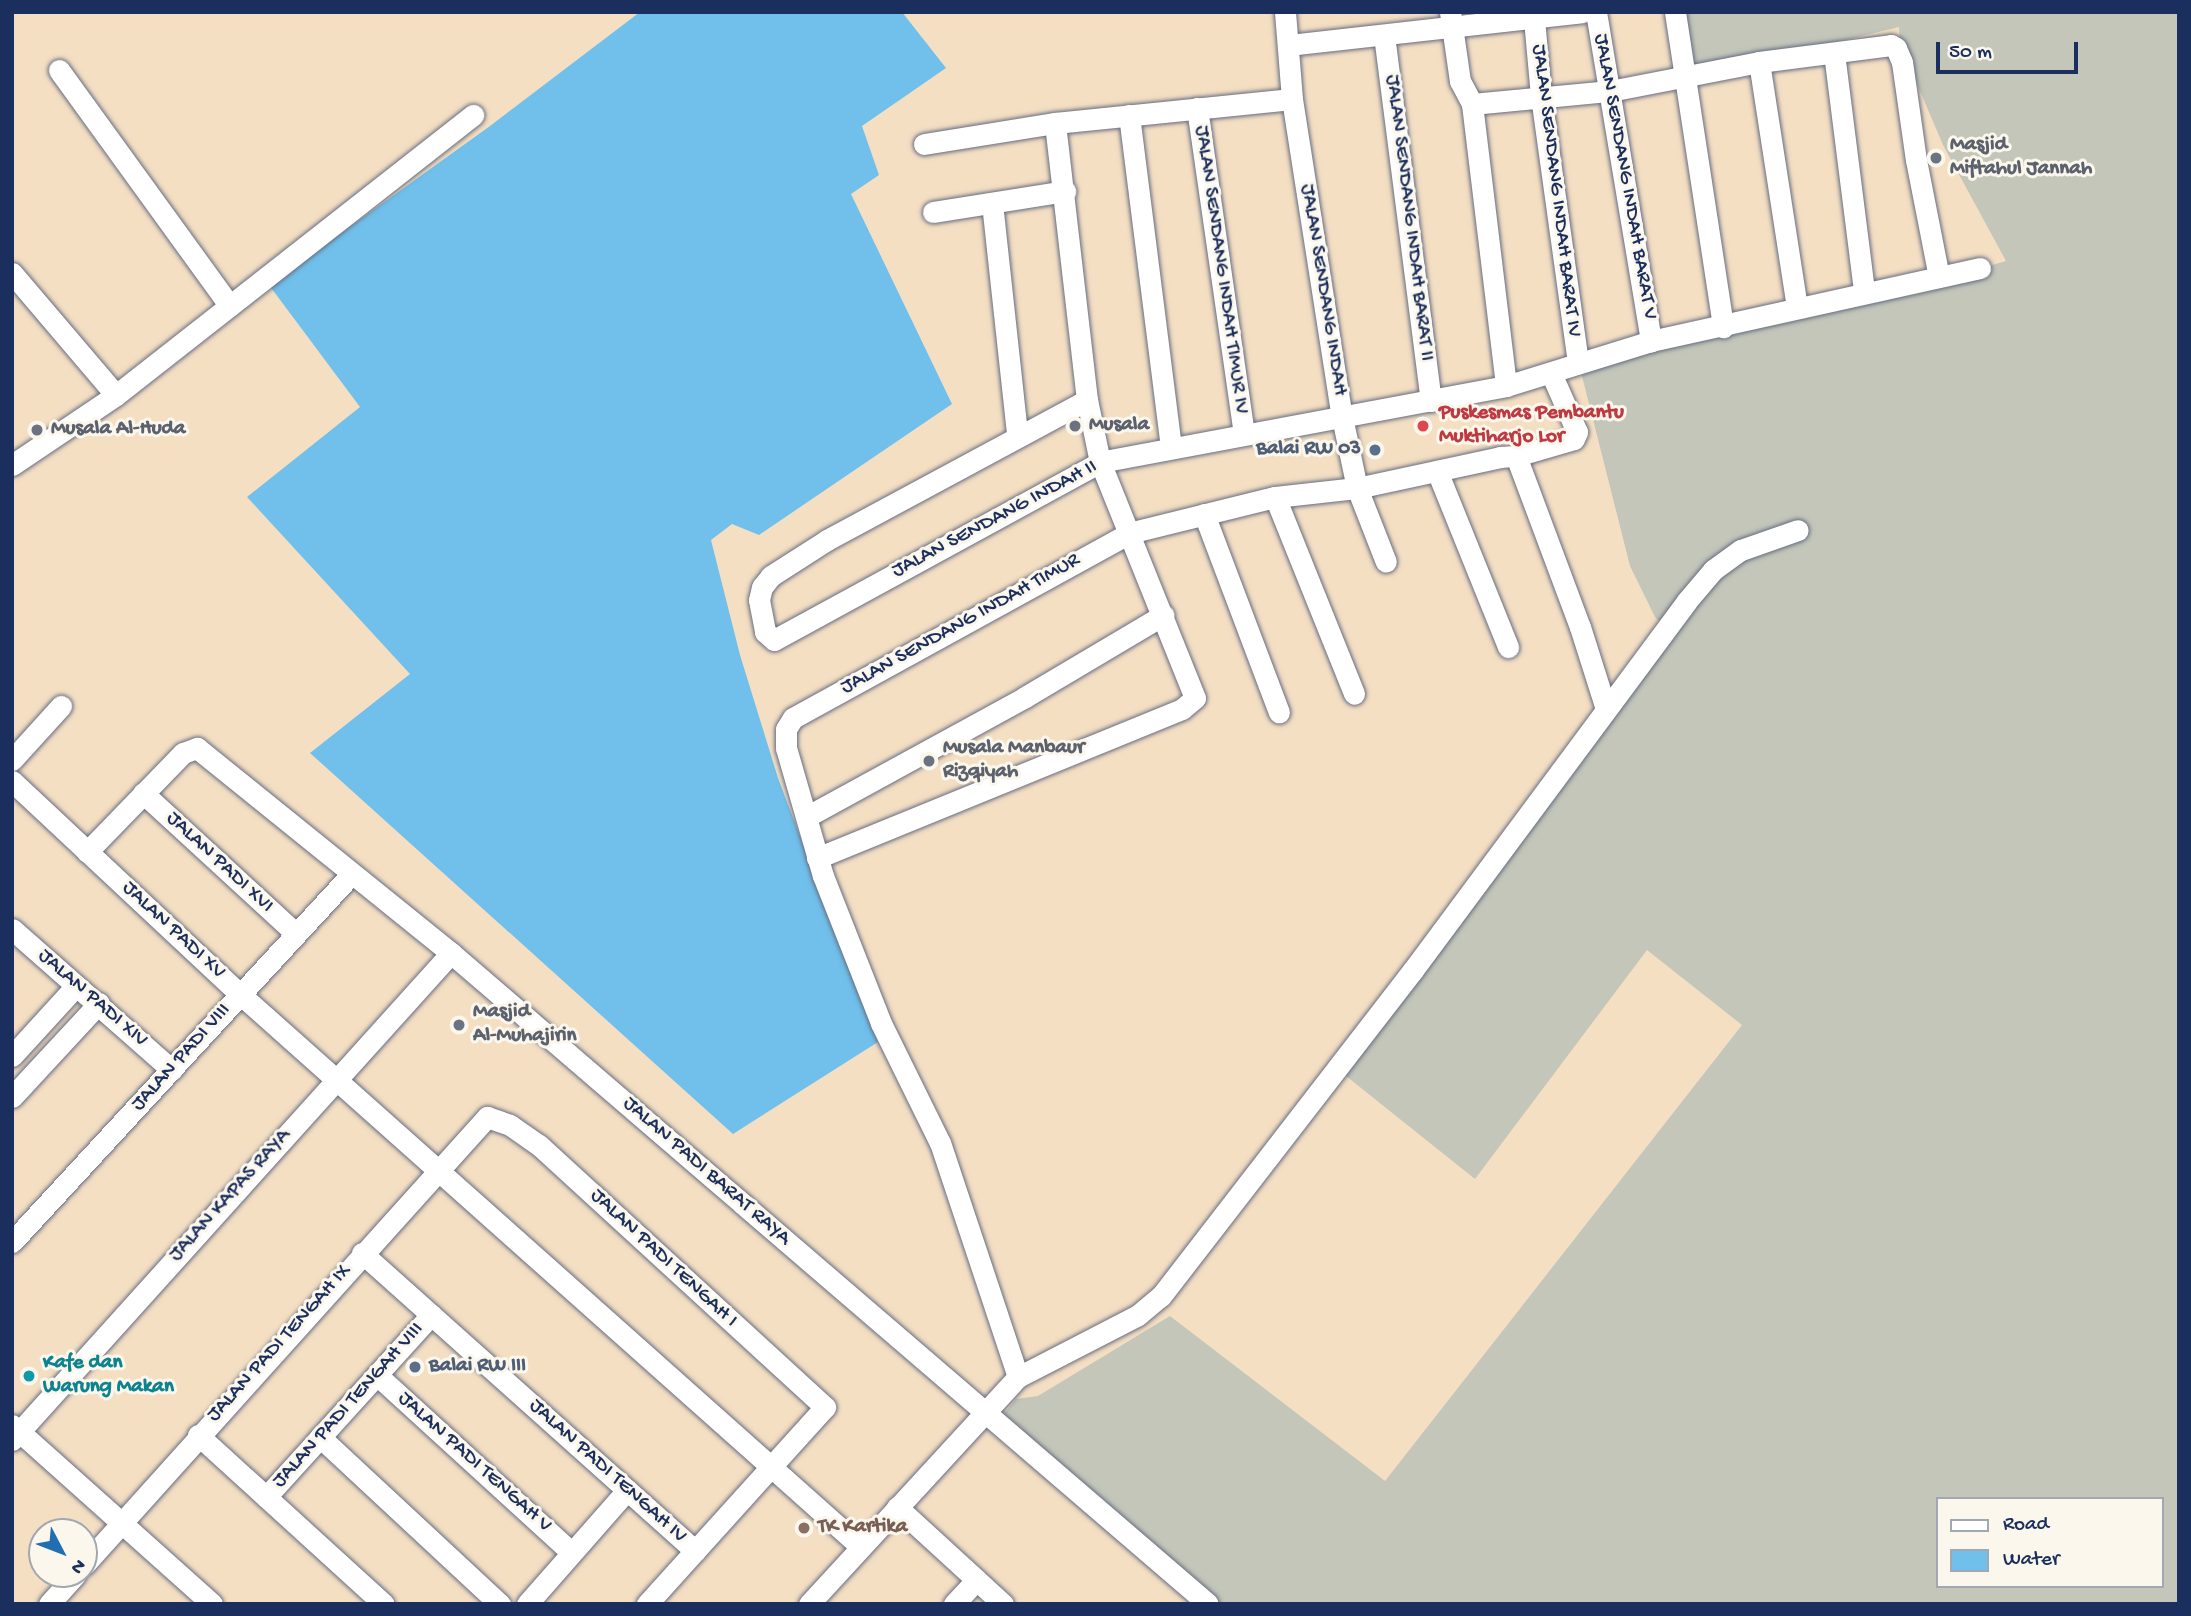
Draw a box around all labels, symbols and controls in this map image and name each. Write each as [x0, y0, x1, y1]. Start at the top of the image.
scale bar [1939, 28, 2081, 72]
street label: JALAN SENDANG INDAH BARAT V [1586, 32, 1662, 322]
text: 50 m [1949, 41, 1992, 66]
street label: JALAN SENDANG INDAH BARAT IV [1525, 43, 1585, 339]
street label: JALAN SENDANG INDAH BARAT II [1378, 73, 1438, 363]
street label: JALAN SENDANG INDAH TIMUR IV [1187, 124, 1253, 416]
place label: Masjid Miftahul Jannah [1950, 133, 2092, 183]
marker: Masjid Miftahul Jannah [1928, 150, 1944, 166]
street label: JALAN SENDANG INDAH [1293, 183, 1351, 397]
place label: Puskesmas Pembantu Muktiharjo Lor [1439, 401, 1624, 451]
place label: Musala [1089, 413, 1149, 439]
marker: Puskesmas Pembantu Muktiharjo Lor [1413, 416, 1433, 436]
place label: Musala Al-Huda [51, 417, 185, 443]
marker: Musala [1067, 418, 1083, 434]
marker: Musala Al-Huda [29, 422, 45, 438]
place label: Balai RW 03 [1256, 437, 1361, 463]
marker: Balai RW 03 [1367, 442, 1383, 458]
street label: JALAN SENDANG INDAH II [888, 455, 1102, 585]
street label: JALAN SENDANG INDAH TIMUR [837, 549, 1085, 701]
place label: Musala Manbaur Rizqiyah [943, 736, 1084, 786]
marker: Musala Manbaur Rizqiyah [921, 753, 937, 769]
street label: JALAN PADI XVI [160, 807, 278, 919]
street label: JALAN PADI XV [116, 877, 230, 985]
street label: JALAN PADI XIV [32, 944, 152, 1054]
street label: JALAN PADI VIII [127, 999, 237, 1117]
place label: Masjid Al-Muhajirin [473, 1000, 577, 1050]
marker: Masjid Al-Muhajirin [451, 1017, 467, 1033]
street label: JALAN PADI BARAT RAYA [617, 1092, 795, 1252]
street label: JALAN KAPAS RAYA [165, 1124, 297, 1268]
street label: JALAN PADI TENGAH I [584, 1184, 742, 1334]
street label: JALAN PADI TENGAH IX [203, 1260, 357, 1428]
street label: JALAN PADI TENGAH VIII [268, 1318, 430, 1494]
place label: Kafe dan Warung Makan [43, 1351, 174, 1401]
place label: Balai RW III [429, 1354, 526, 1380]
marker: Balai RW III [407, 1359, 423, 1375]
marker: Kafe dan Warung Makan [21, 1368, 37, 1384]
street label: JALAN PADI TENGAH V [392, 1387, 556, 1539]
street label: JALAN PADI TENGAH IV [523, 1394, 691, 1550]
legend [1936, 1497, 2163, 1588]
text: Road [2003, 1513, 2049, 1538]
place label: TK Kartika [818, 1515, 907, 1541]
north arrow [28, 1518, 98, 1588]
marker: TK Kartika [796, 1520, 812, 1536]
text: Water [2003, 1548, 2059, 1573]
text: N [65, 1554, 90, 1578]

